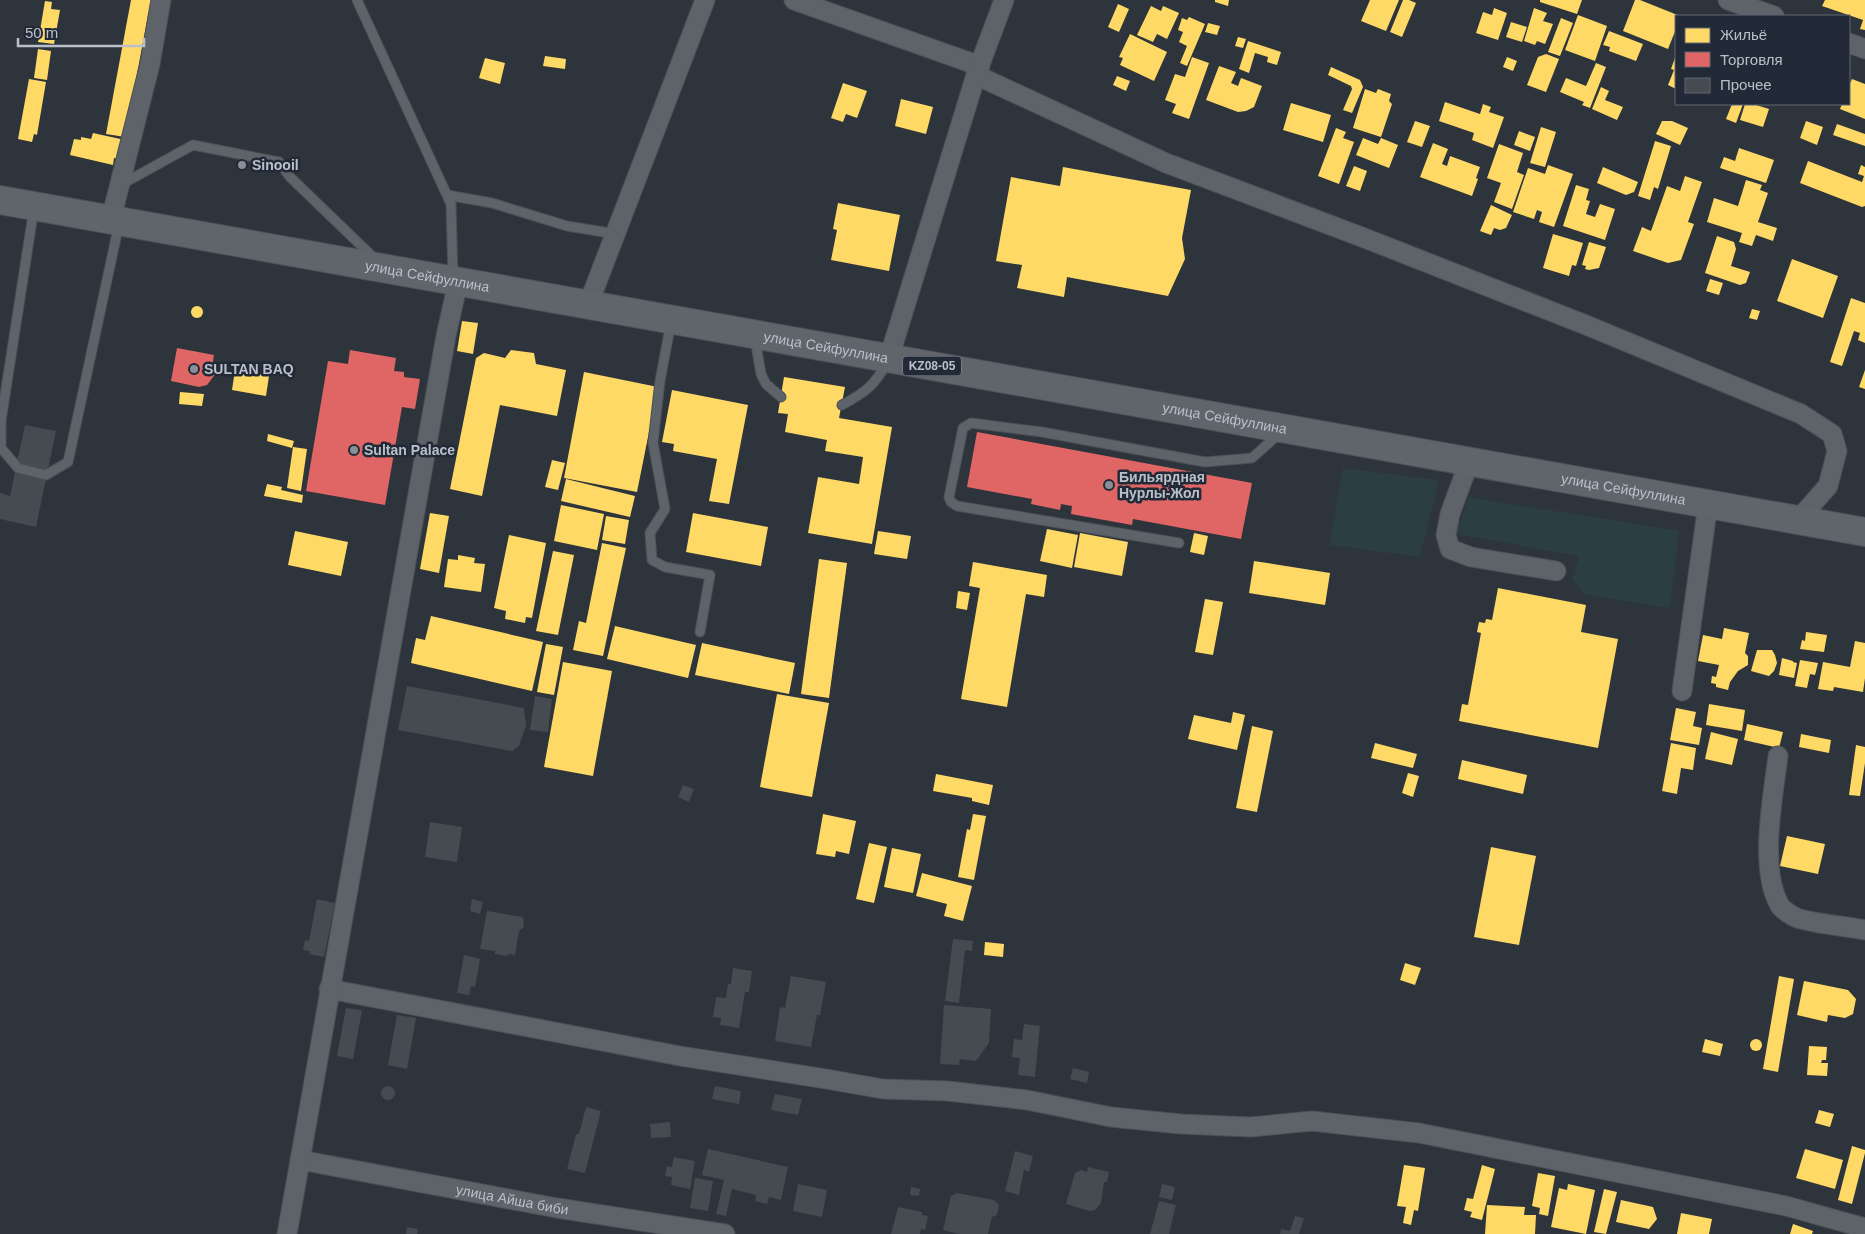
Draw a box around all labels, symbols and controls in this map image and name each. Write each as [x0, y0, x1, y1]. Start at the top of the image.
scale bar [18, 15, 144, 47]
legend [1675, 15, 1850, 105]
text: 50 m [25, 24, 58, 41]
text: Жильё [1720, 26, 1767, 43]
text: Торговля [1720, 51, 1783, 68]
text: Прочее [1720, 76, 1772, 93]
place label: Sinooil [252, 157, 299, 173]
marker: Sinooil [236, 159, 248, 171]
street label: улица Сейфуллина [364, 257, 491, 295]
street label: улица Сейфуллина [763, 328, 890, 366]
road number: KZ08-05 [903, 356, 961, 376]
place label: SULTAN BAQ [204, 361, 294, 377]
marker: SULTAN BAQ [188, 363, 200, 375]
street label: улица Сейфуллина [1161, 399, 1288, 437]
place label: Sultan Palace [364, 442, 455, 458]
marker: Sultan Palace [348, 444, 360, 456]
place label: Бильярдная Нурлы-Жол [1119, 469, 1205, 501]
street label: улица Сейфуллина [1560, 470, 1687, 508]
marker: Бильярдная Нурлы-Жол [1103, 479, 1115, 491]
street label: улица Айша биби [455, 1181, 570, 1218]

